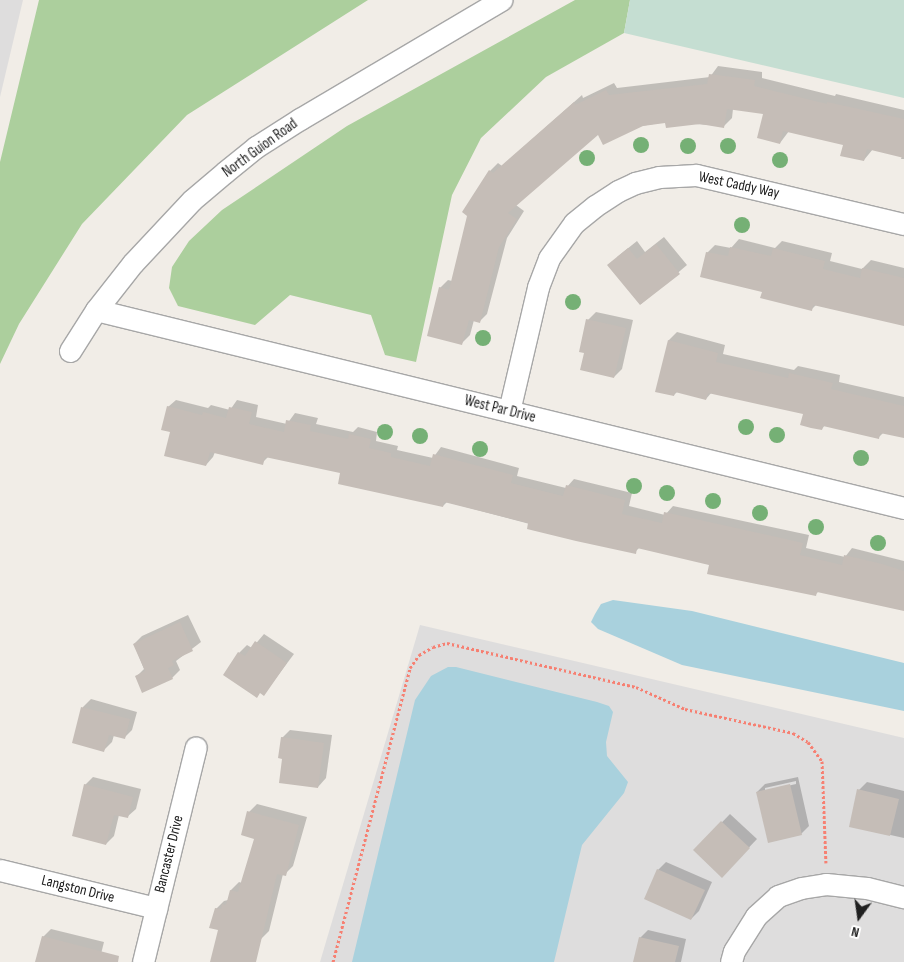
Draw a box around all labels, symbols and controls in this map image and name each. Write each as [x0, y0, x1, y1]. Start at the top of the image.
street label: North Guion Road [219, 115, 301, 181]
street label: West Caddy Way [697, 168, 781, 202]
street label: West Par Drive [463, 391, 537, 427]
street label: Bancaster Drive [151, 813, 187, 895]
street label: Langston Drive [40, 871, 116, 907]
north arrow [834, 892, 884, 942]
text: N [850, 923, 861, 941]

